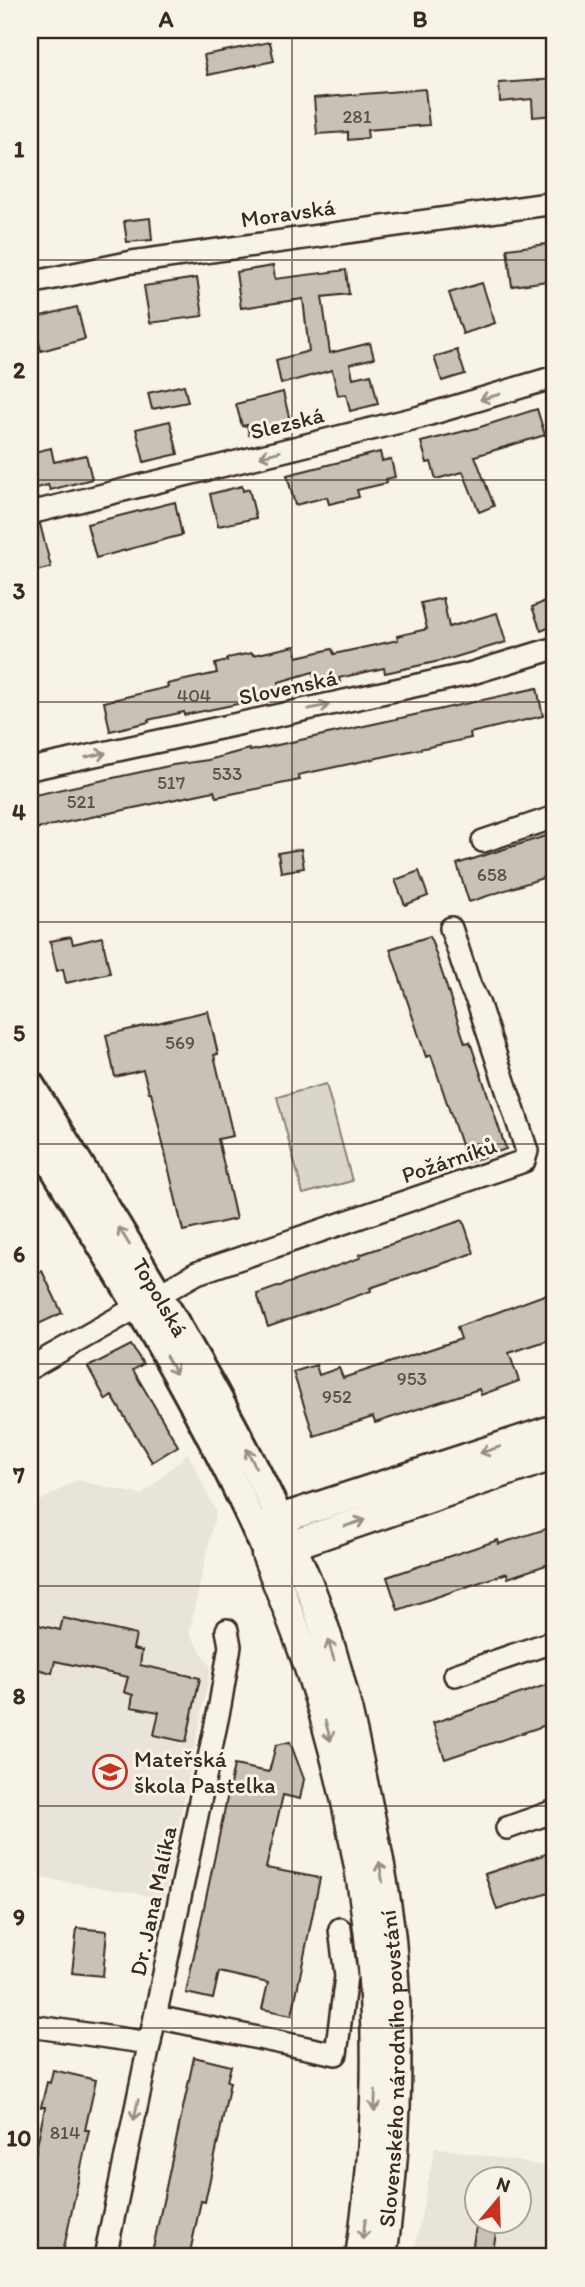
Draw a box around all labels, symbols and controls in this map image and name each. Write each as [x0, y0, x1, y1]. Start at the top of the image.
text: A [158, 5, 174, 33]
text: B [413, 5, 428, 33]
house number: 281 [342, 105, 372, 128]
text: 1 [14, 135, 25, 163]
street label: Moravská [239, 193, 337, 233]
text: 2 [13, 356, 26, 384]
one-way arrow [479, 391, 501, 404]
street label: Slezská [247, 400, 327, 446]
one-way arrow [259, 448, 282, 461]
text: 3 [13, 577, 26, 605]
street label: Slovenská [236, 663, 340, 711]
house number: 404 [177, 684, 211, 707]
one-way arrow [307, 700, 330, 713]
one-way arrow [84, 748, 107, 761]
house number: 533 [212, 762, 242, 785]
house number: 517 [157, 771, 185, 794]
house number: 521 [67, 790, 96, 813]
text: 4 [12, 798, 26, 826]
house number: 658 [477, 863, 507, 886]
text: 5 [13, 1019, 25, 1047]
house number: 569 [165, 1031, 195, 1054]
street label: Požárníků [398, 1131, 500, 1189]
one-way arrow [116, 1226, 130, 1246]
text: 6 [13, 1240, 25, 1268]
street label: Topolská [126, 1253, 195, 1342]
one-way arrow [164, 1355, 178, 1375]
house number: 953 [397, 1367, 427, 1390]
house number: 952 [322, 1385, 352, 1408]
one-way arrow [480, 1445, 502, 1457]
one-way arrow [243, 1448, 257, 1469]
text: 7 [12, 1461, 25, 1489]
one-way arrow [344, 1516, 366, 1528]
one-way arrow [324, 1640, 337, 1662]
text: 8 [13, 1682, 26, 1710]
one-way arrow [322, 1719, 335, 1742]
place label: Mateřská škola Pastelka [134, 1745, 275, 1799]
school or university icon: Mateřská škola Pastelka [91, 1753, 129, 1791]
street label: Dr. Jana Malíka [123, 1823, 183, 1979]
one-way arrow [374, 1861, 387, 1884]
text: 9 [13, 1903, 25, 1931]
street label: Slovenského národního povstání [372, 1908, 411, 2229]
one-way arrow [369, 2089, 382, 2112]
one-way arrow [129, 2098, 142, 2121]
house number: 814 [50, 2121, 80, 2144]
text: 10 [7, 2124, 31, 2152]
north arrow [462, 2164, 532, 2234]
text: N [494, 2171, 513, 2197]
one-way arrow [358, 2217, 371, 2240]

